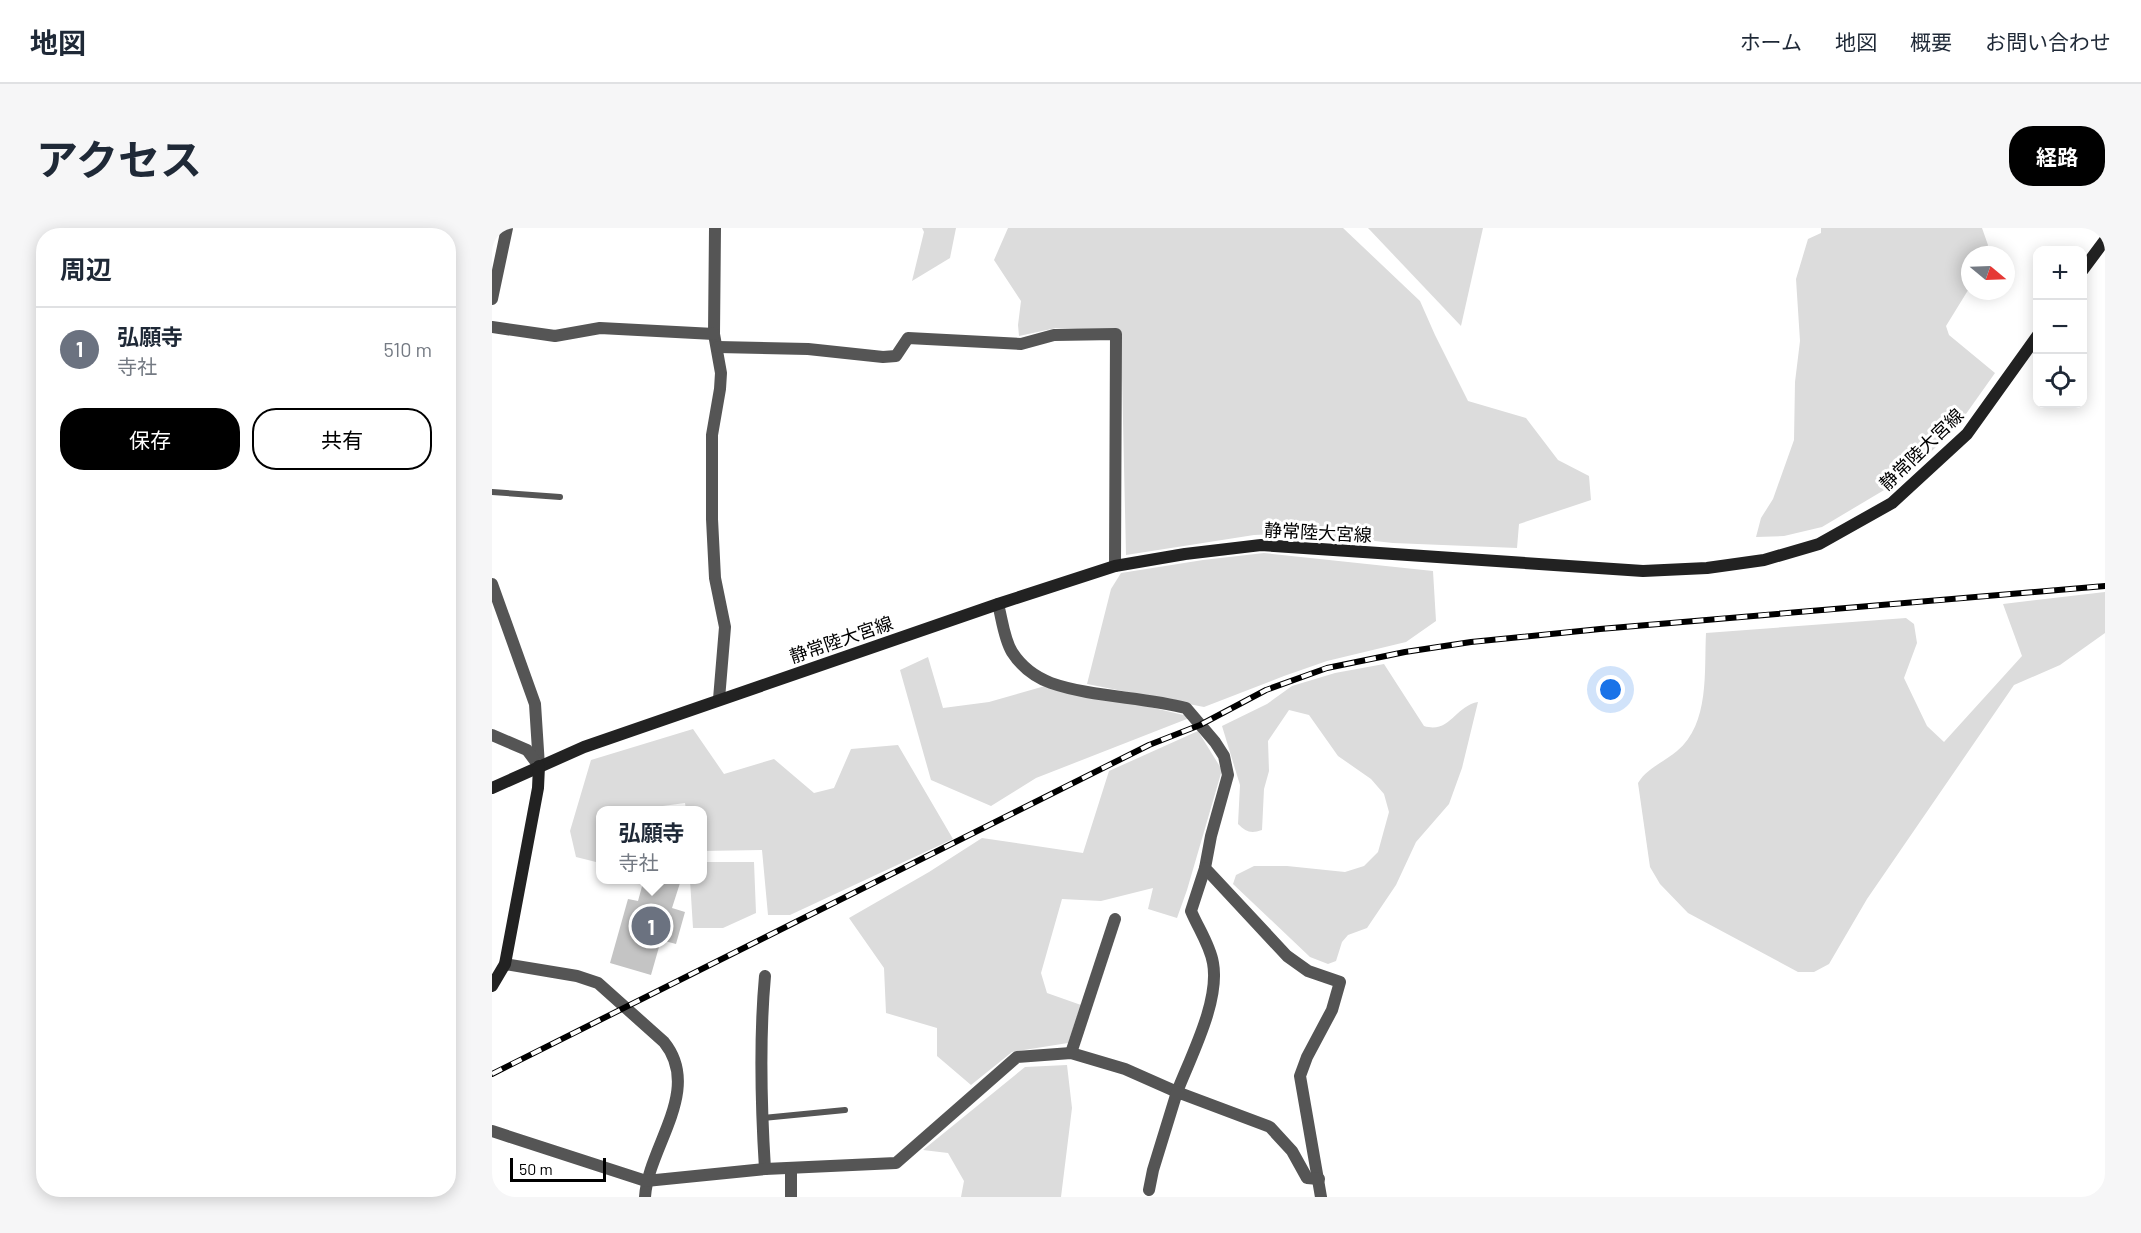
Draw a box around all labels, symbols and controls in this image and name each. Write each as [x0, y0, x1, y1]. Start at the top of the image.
text: 地図 [30, 25, 86, 59]
text: ホーム [1740, 29, 1802, 54]
text: 地図 [1835, 29, 1877, 54]
text: 概要 [1910, 29, 1952, 54]
text: お問い合わせ [1985, 29, 2111, 54]
button: 経路 [2009, 126, 2105, 186]
text: アクセス [36, 133, 202, 183]
north arrow [1961, 246, 2015, 300]
map controls [2033, 246, 2087, 408]
button: + [2033, 246, 2087, 300]
text: 周辺 [60, 253, 112, 284]
button: − [2033, 300, 2087, 354]
text: 弘願寺 [117, 323, 183, 349]
text: 1 [76, 337, 83, 361]
text: 510 m [383, 337, 432, 361]
text: 寺社 [117, 354, 157, 378]
button: locate [2033, 354, 2087, 408]
street label: 静常陸大宮線 [1875, 404, 1967, 494]
button: 保存 [60, 408, 240, 470]
button: 共有 [252, 408, 432, 470]
street label: 静常陸大宮線 [1263, 518, 1373, 546]
street label: 静常陸大宮線 [786, 611, 896, 667]
your location [1596, 675, 1625, 704]
popup [596, 806, 707, 884]
text: 弘願寺 [618, 819, 685, 845]
text: 寺社 [618, 850, 658, 874]
pin: 1 [632, 904, 670, 948]
scale bar [510, 1155, 606, 1182]
text: 50 m [519, 1159, 553, 1178]

